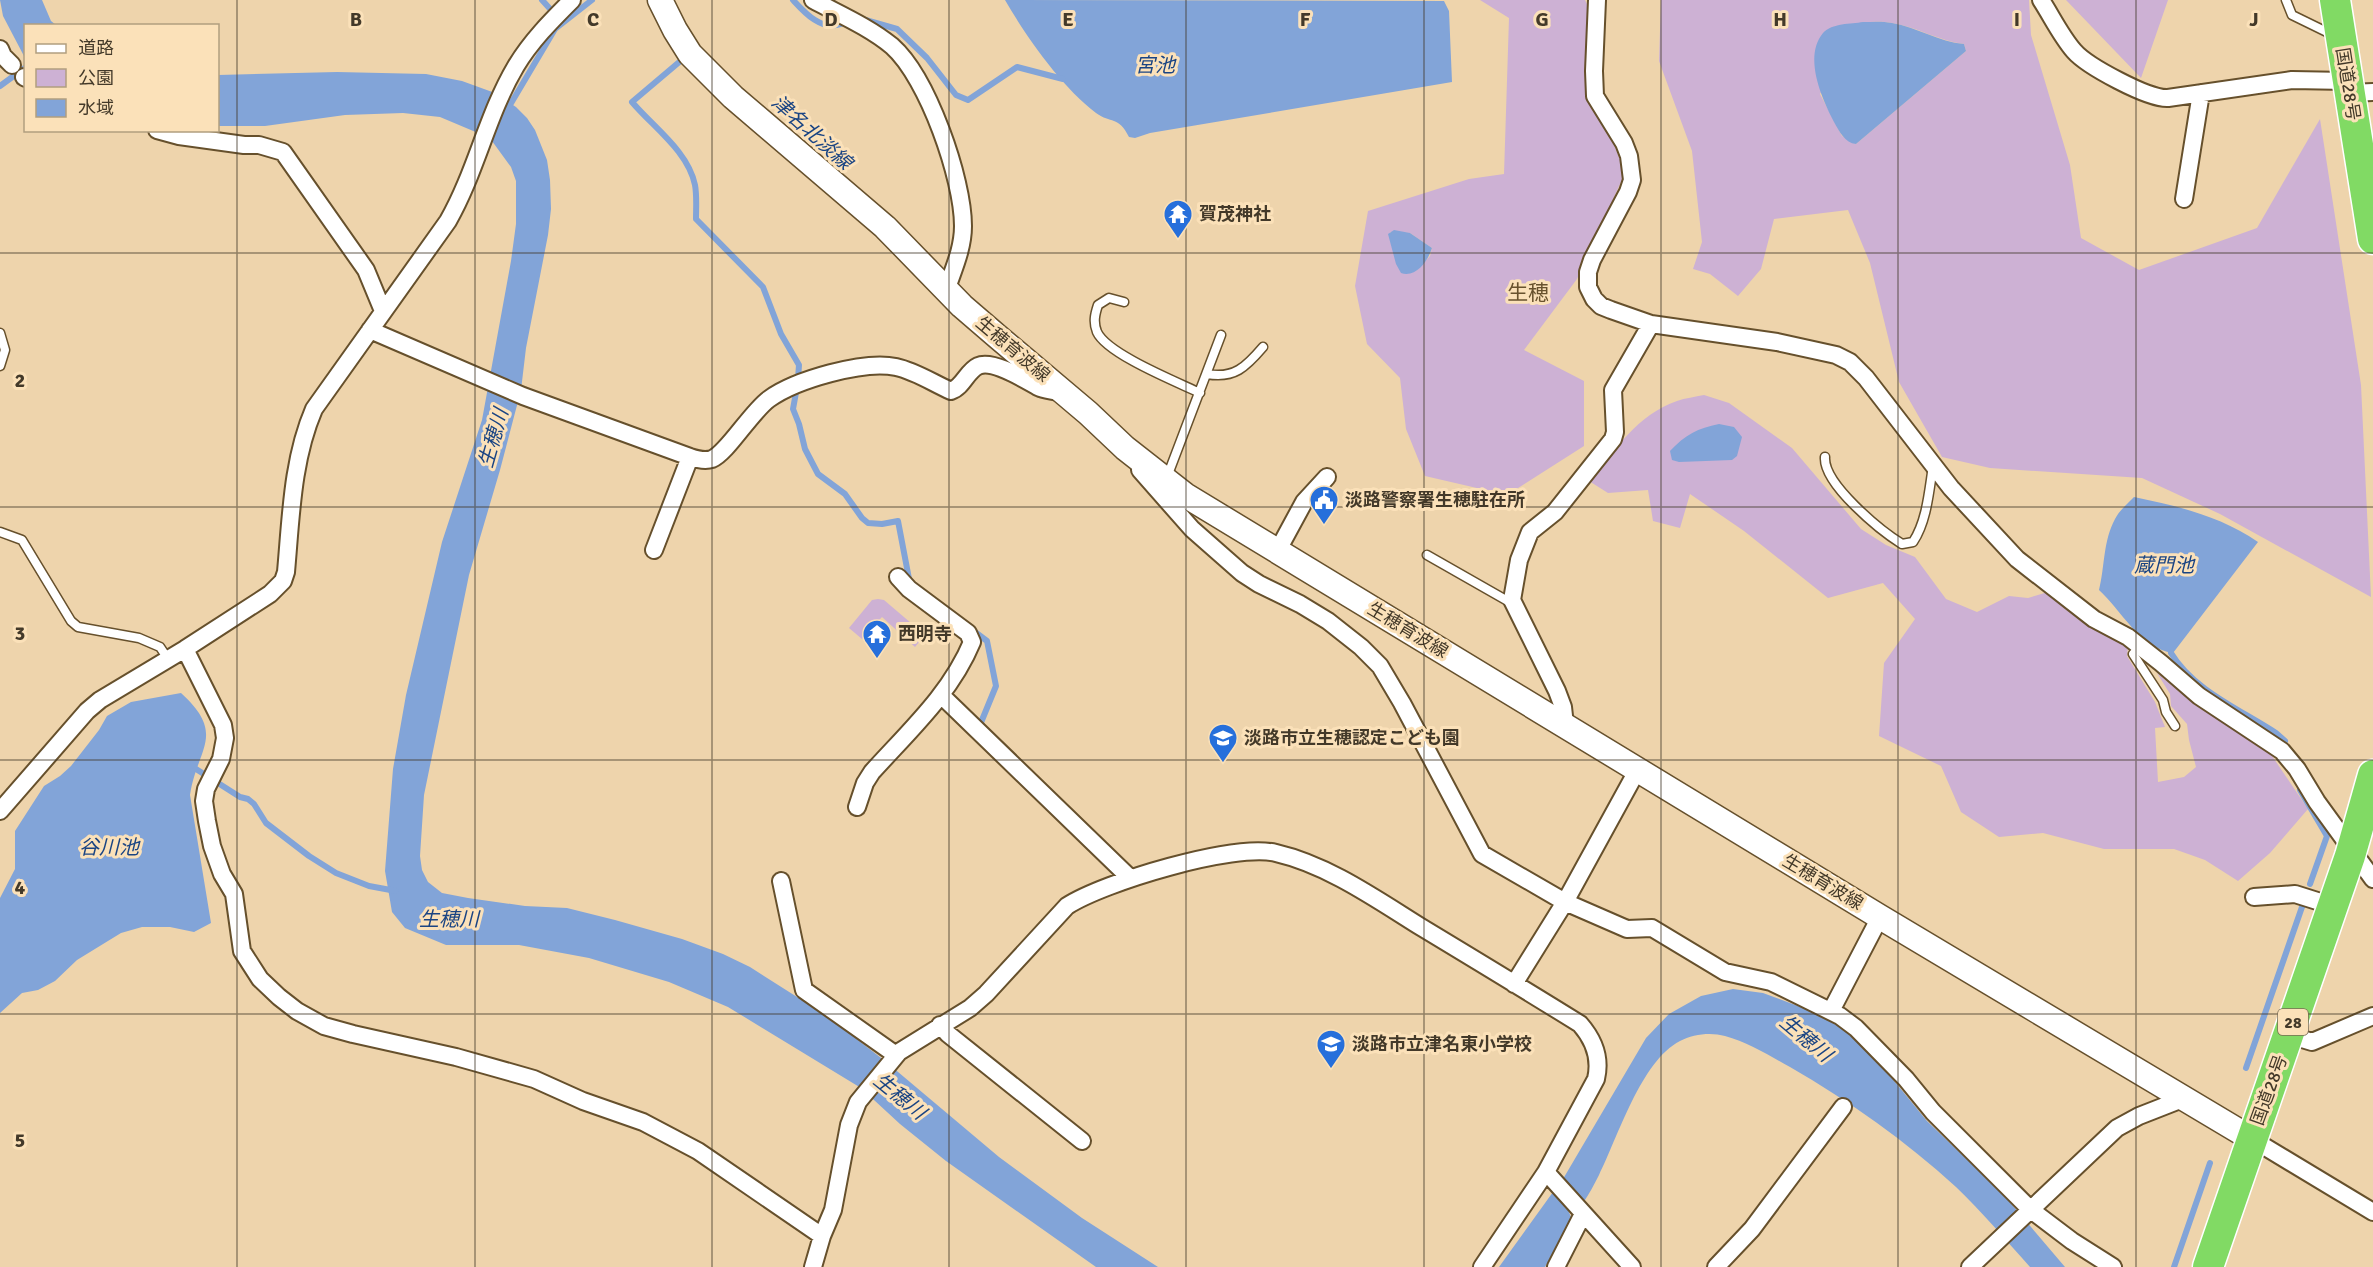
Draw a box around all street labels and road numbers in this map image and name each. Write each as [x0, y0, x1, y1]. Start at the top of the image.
street label: 国道28号 [2331, 46, 2365, 122]
street label: 生穂育波線 [971, 312, 1055, 386]
street label: 生穂育波線 [1364, 597, 1452, 663]
street label: 生穂育波線 [1779, 849, 1867, 915]
road number: 28 [2278, 1009, 2308, 1035]
street label: 国道28号 [2246, 1052, 2292, 1128]

